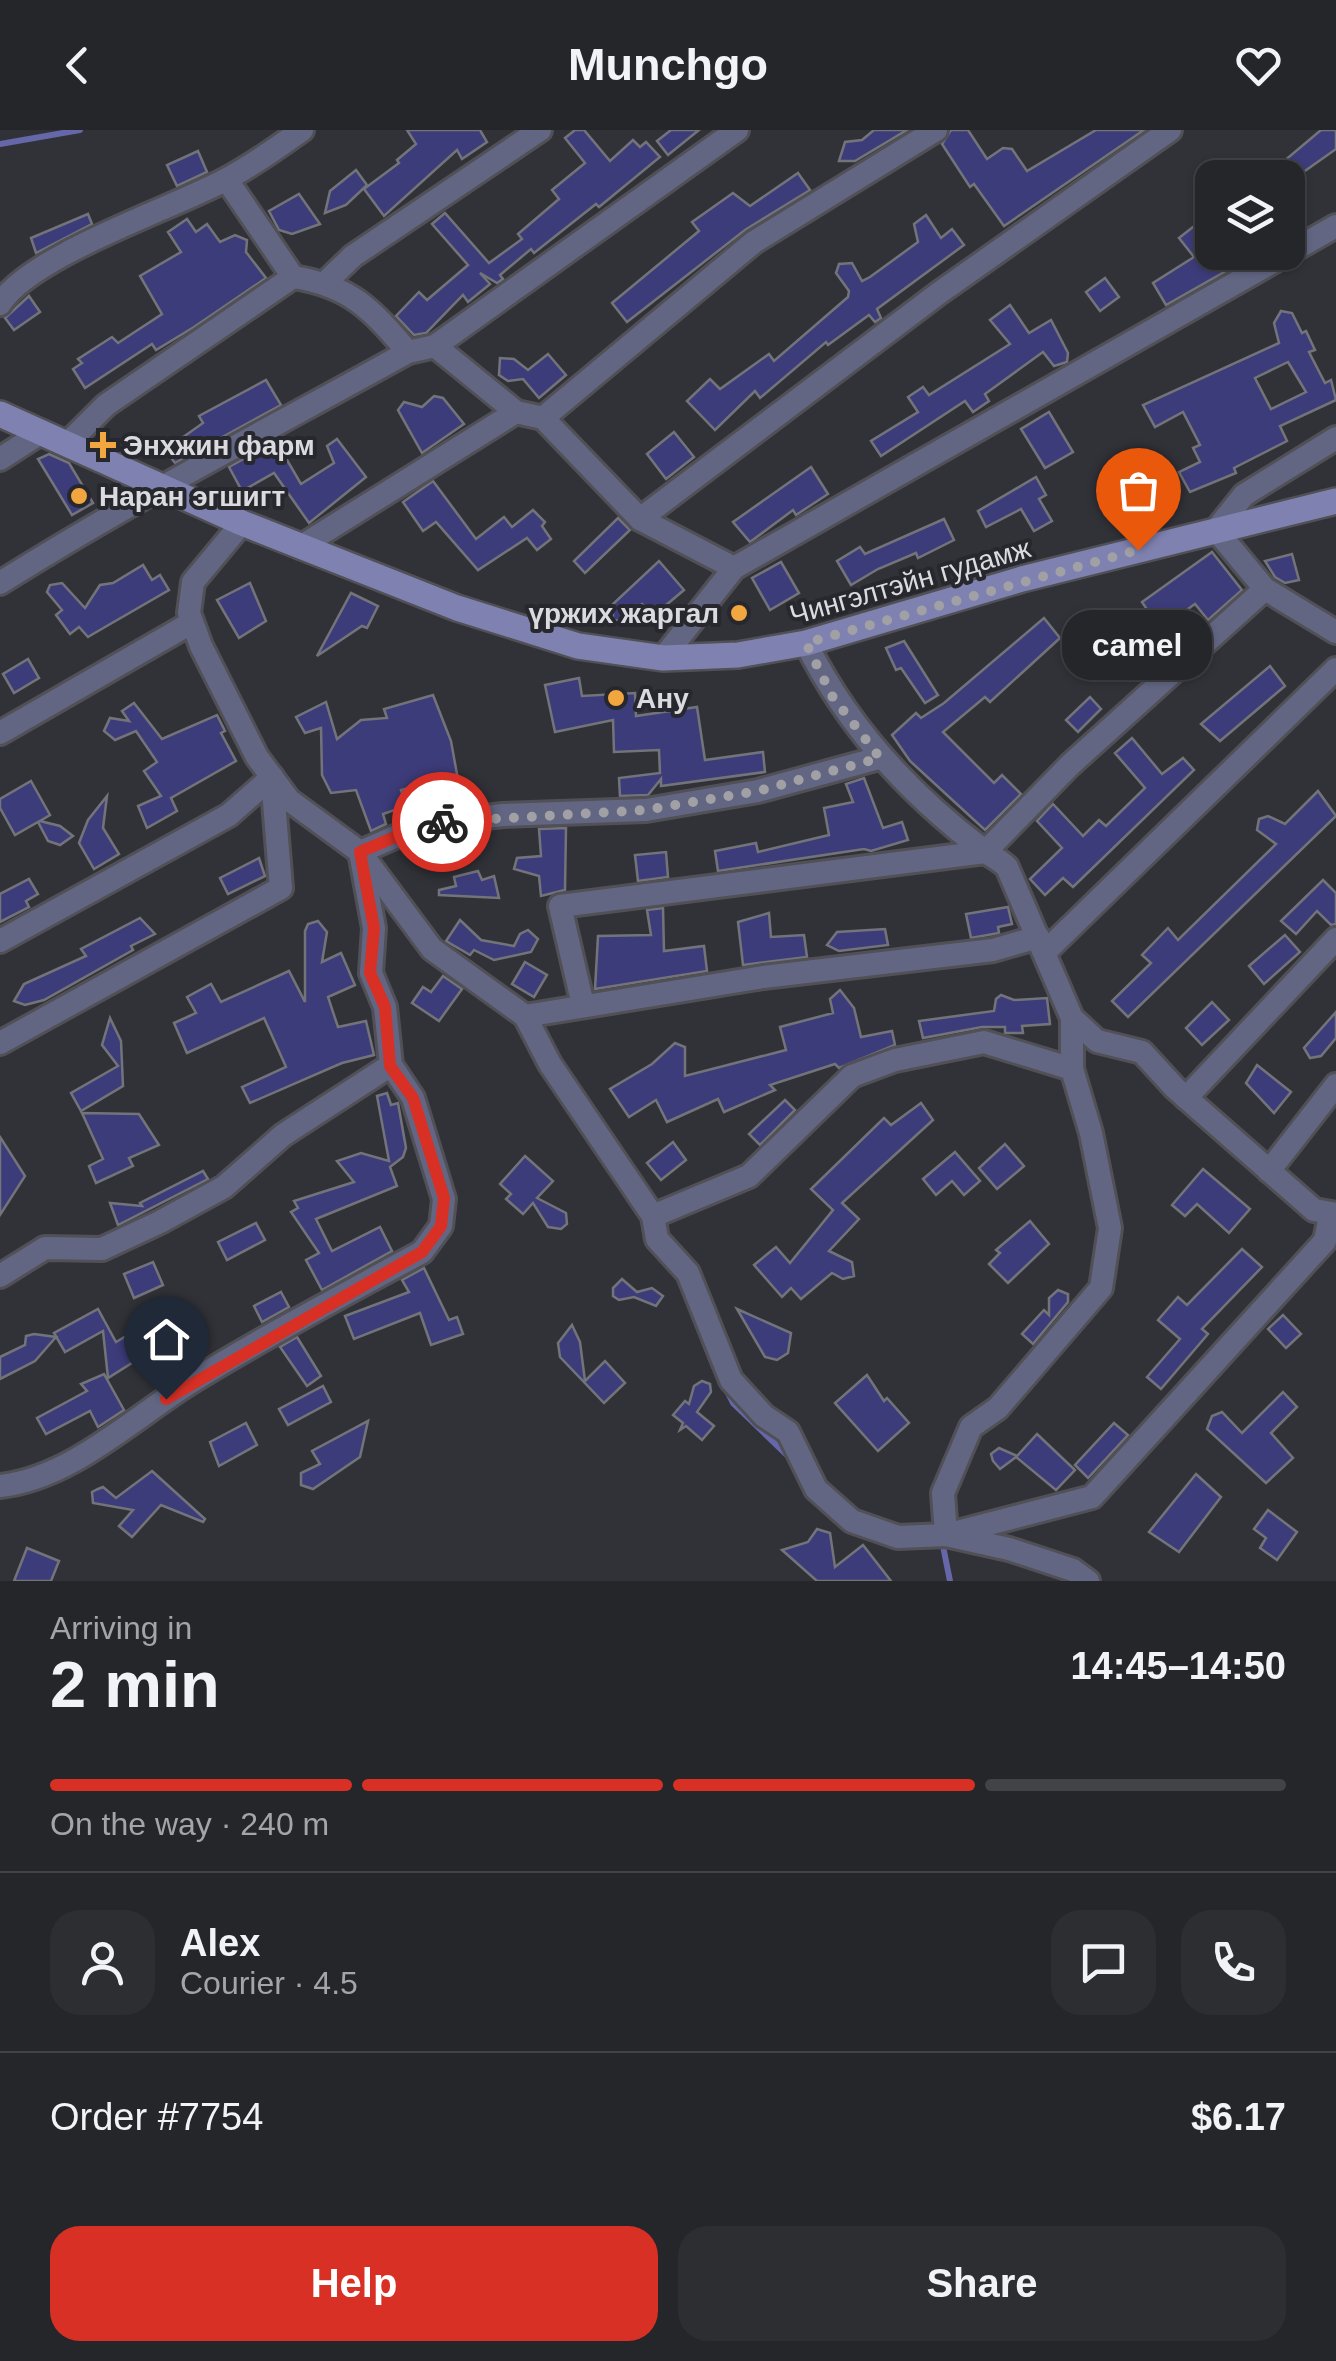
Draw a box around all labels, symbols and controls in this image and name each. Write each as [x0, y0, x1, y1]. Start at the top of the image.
icon: back [50, 38, 105, 93]
icon: heart [1231, 38, 1286, 93]
text: Munchgo [568, 39, 768, 90]
map controls [1195, 160, 1305, 270]
button: layers [1195, 160, 1305, 270]
place label: Энхжин фарм [123, 430, 315, 461]
marker: Энхжин фарм [92, 434, 114, 456]
pin [1096, 448, 1181, 551]
icon: bag [1111, 463, 1166, 518]
place label: Наран эгшигт [99, 481, 285, 512]
marker: Наран эгшигт [68, 485, 90, 507]
street label: Чингэлтэйн гудамж [786, 532, 1034, 631]
place label: үржих жаргал [528, 598, 719, 629]
marker: үржих жаргал [728, 602, 750, 624]
callout: camel [1063, 610, 1213, 680]
text: camel [1092, 627, 1182, 663]
place label: Ану [636, 683, 689, 714]
marker: Ану [605, 687, 627, 709]
courier [392, 772, 492, 872]
icon: bike [415, 795, 470, 850]
pin [124, 1297, 209, 1400]
icon: home [139, 1312, 194, 1367]
text: Arriving in [50, 1610, 192, 1646]
text: 14:45–14:50 [1070, 1645, 1286, 1687]
text: 2 min [50, 1648, 220, 1721]
text: On the way · 240 m [50, 1806, 329, 1842]
button: person [50, 1910, 155, 2015]
button: chat [1051, 1910, 1156, 2015]
button: phone [1181, 1910, 1286, 2015]
text: Alex [180, 1922, 260, 1964]
text: Courier · 4.5 [180, 1965, 358, 2001]
text: Order #7754 [50, 2096, 263, 2138]
text: $6.17 [1191, 2096, 1286, 2138]
button: Help [50, 2226, 658, 2341]
button: Share [678, 2226, 1286, 2341]

